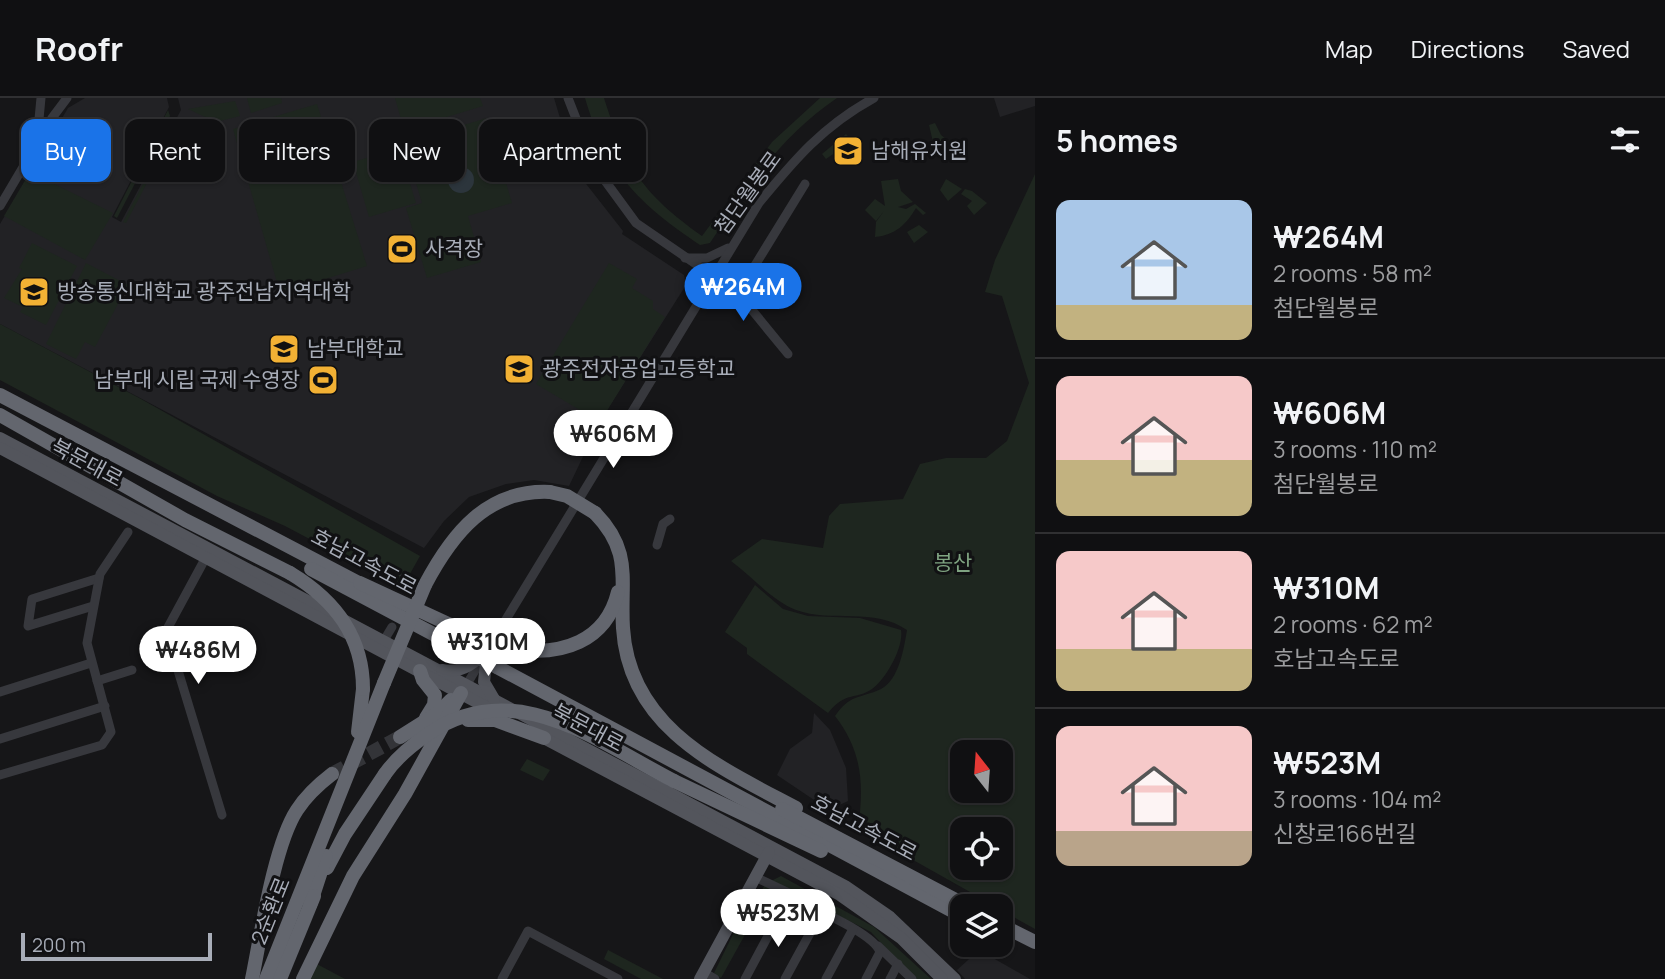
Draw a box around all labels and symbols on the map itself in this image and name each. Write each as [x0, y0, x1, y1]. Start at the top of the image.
school or university icon: 남해유치원 [831, 134, 865, 168]
place label: 남해유치원 [871, 136, 968, 164]
street label: 첨단월봉로 [707, 145, 787, 240]
sports icon: 사격장 [385, 232, 419, 266]
place label: 사격장 [425, 234, 483, 262]
pin: ₩264M [694, 264, 792, 323]
school or university icon: 방송통신대학교 광주전남지역대학 [17, 275, 51, 309]
place label: 방송통신대학교 광주전남지역대학 [57, 277, 351, 305]
school or university icon: 남부대학교 [267, 332, 301, 366]
place label: 남부대학교 [307, 334, 404, 362]
school or university icon: 광주전자공업고등학교 [502, 352, 536, 386]
place label: 광주전자공업고등학교 [542, 354, 735, 382]
sports icon: 남부대 시립 국제 수영장 [306, 363, 340, 397]
place label: 남부대 시립 국제 수영장 [94, 365, 300, 393]
pin: ₩606M [564, 410, 662, 470]
street label: 북문대로 [47, 432, 128, 493]
street label: 호남고속도로 [307, 522, 422, 601]
park label: 봉산 [934, 548, 972, 576]
pin: ₩310M [439, 618, 537, 678]
pin: ₩486M [149, 626, 247, 686]
street label: 북문대로 [548, 697, 629, 758]
north arrow [950, 740, 1013, 803]
street label: 호남고속도로 [807, 788, 922, 867]
street label: 2순환로 [244, 873, 296, 948]
pin: ₩523M [729, 890, 827, 949]
scale bar [21, 930, 212, 962]

